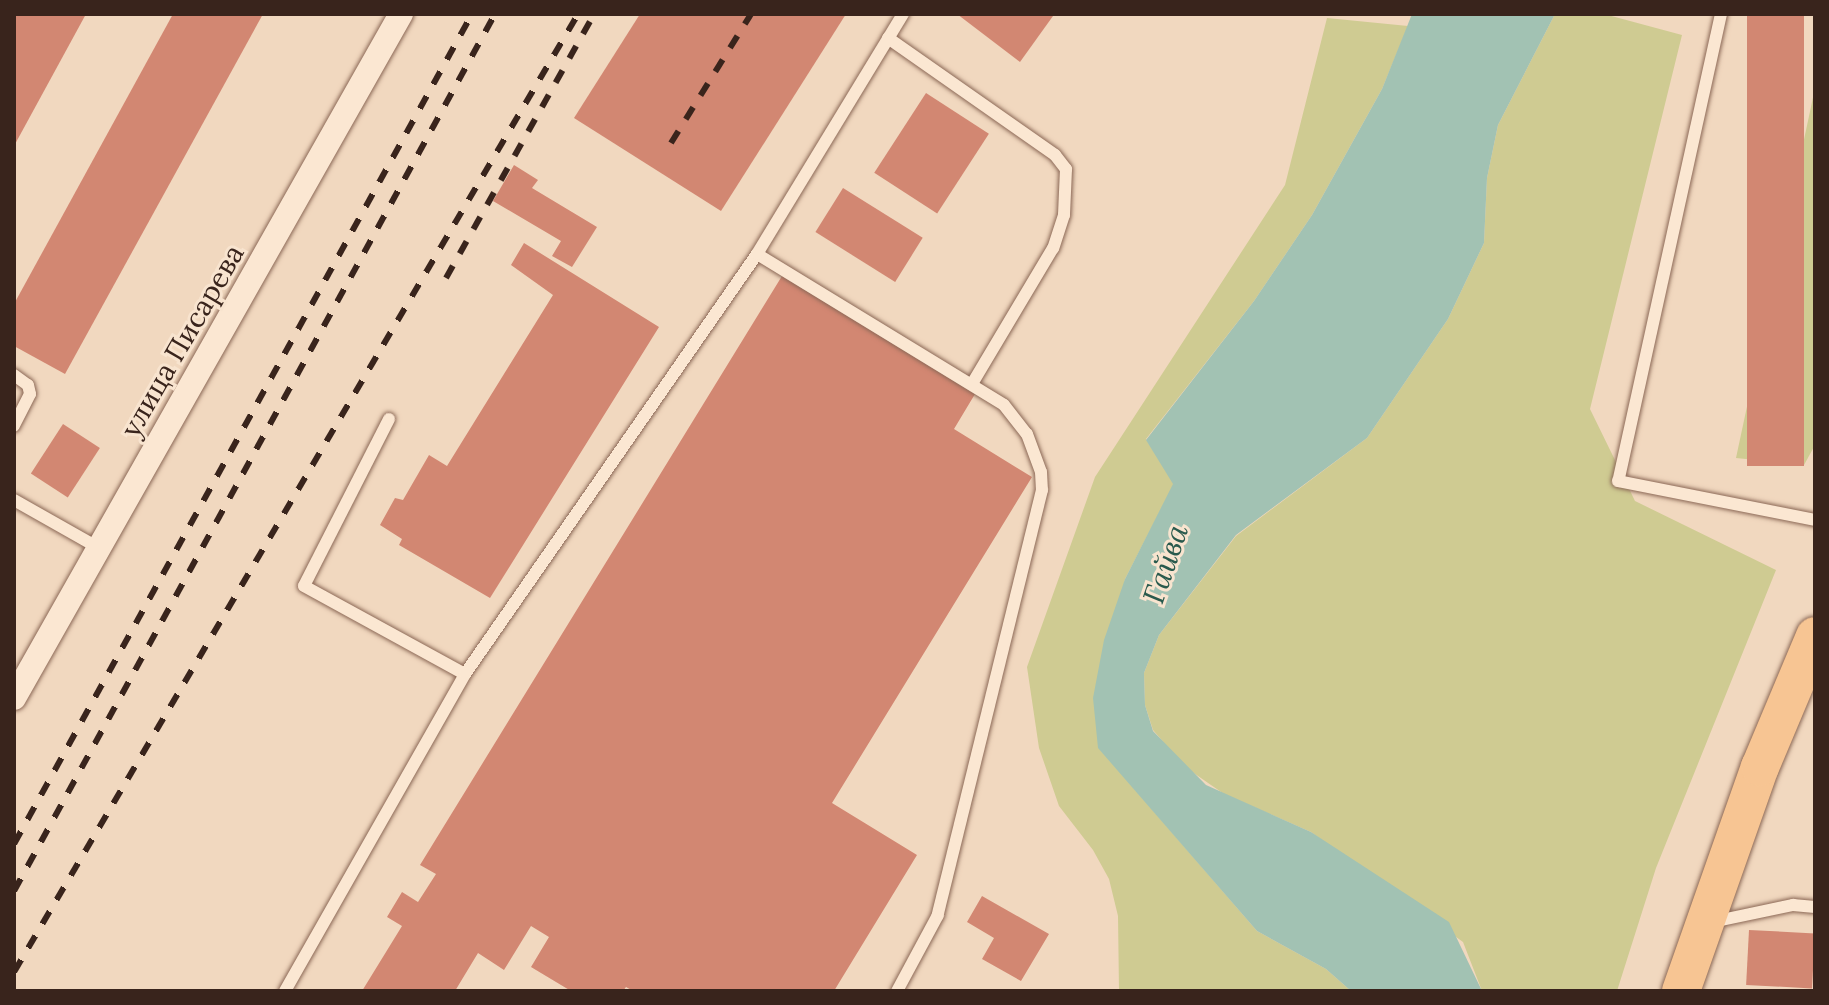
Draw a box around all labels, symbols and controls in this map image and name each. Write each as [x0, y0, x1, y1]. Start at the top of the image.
street label: улица Писарева [113, 239, 251, 443]
water label: Гайва [1135, 520, 1195, 608]

